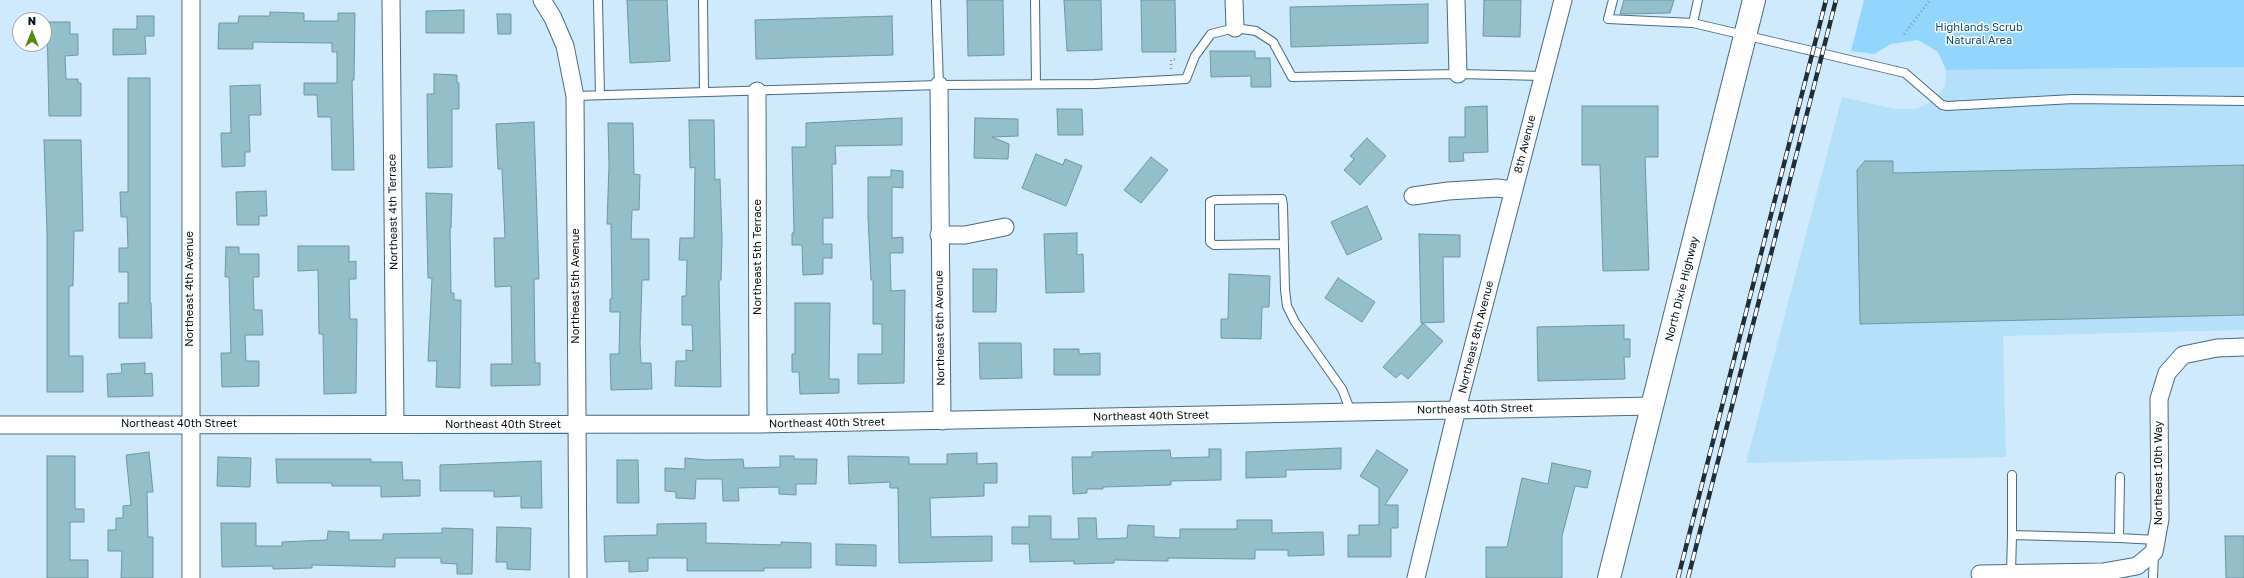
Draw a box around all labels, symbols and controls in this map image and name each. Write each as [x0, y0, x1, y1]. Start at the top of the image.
north arrow [12, 12, 52, 52]
text: N [28, 14, 36, 27]
park label: Highlands Scrub Natural Area [1935, 21, 2023, 47]
street label: 8th Avenue [1511, 114, 1539, 174]
street label: Northeast 4th Terrace [385, 154, 401, 270]
street label: Northeast 5th Terrace [751, 199, 765, 315]
street label: Northeast 5th Avenue [569, 228, 583, 344]
street label: Northeast 4th Avenue [183, 231, 197, 347]
street label: North Dixie Highway [1663, 235, 1701, 343]
street label: Northeast 6th Avenue [932, 270, 948, 386]
street label: Northeast 8th Avenue [1456, 279, 1496, 395]
street label: Northeast 40th Street [1417, 401, 1533, 417]
street label: Northeast 40th Street [1093, 408, 1209, 424]
street label: Northeast 40th Street [769, 415, 885, 431]
street label: Northeast 40th Street [121, 417, 237, 431]
street label: Northeast 40th Street [445, 418, 561, 432]
street label: Northeast 10th Way [2152, 421, 2166, 525]

